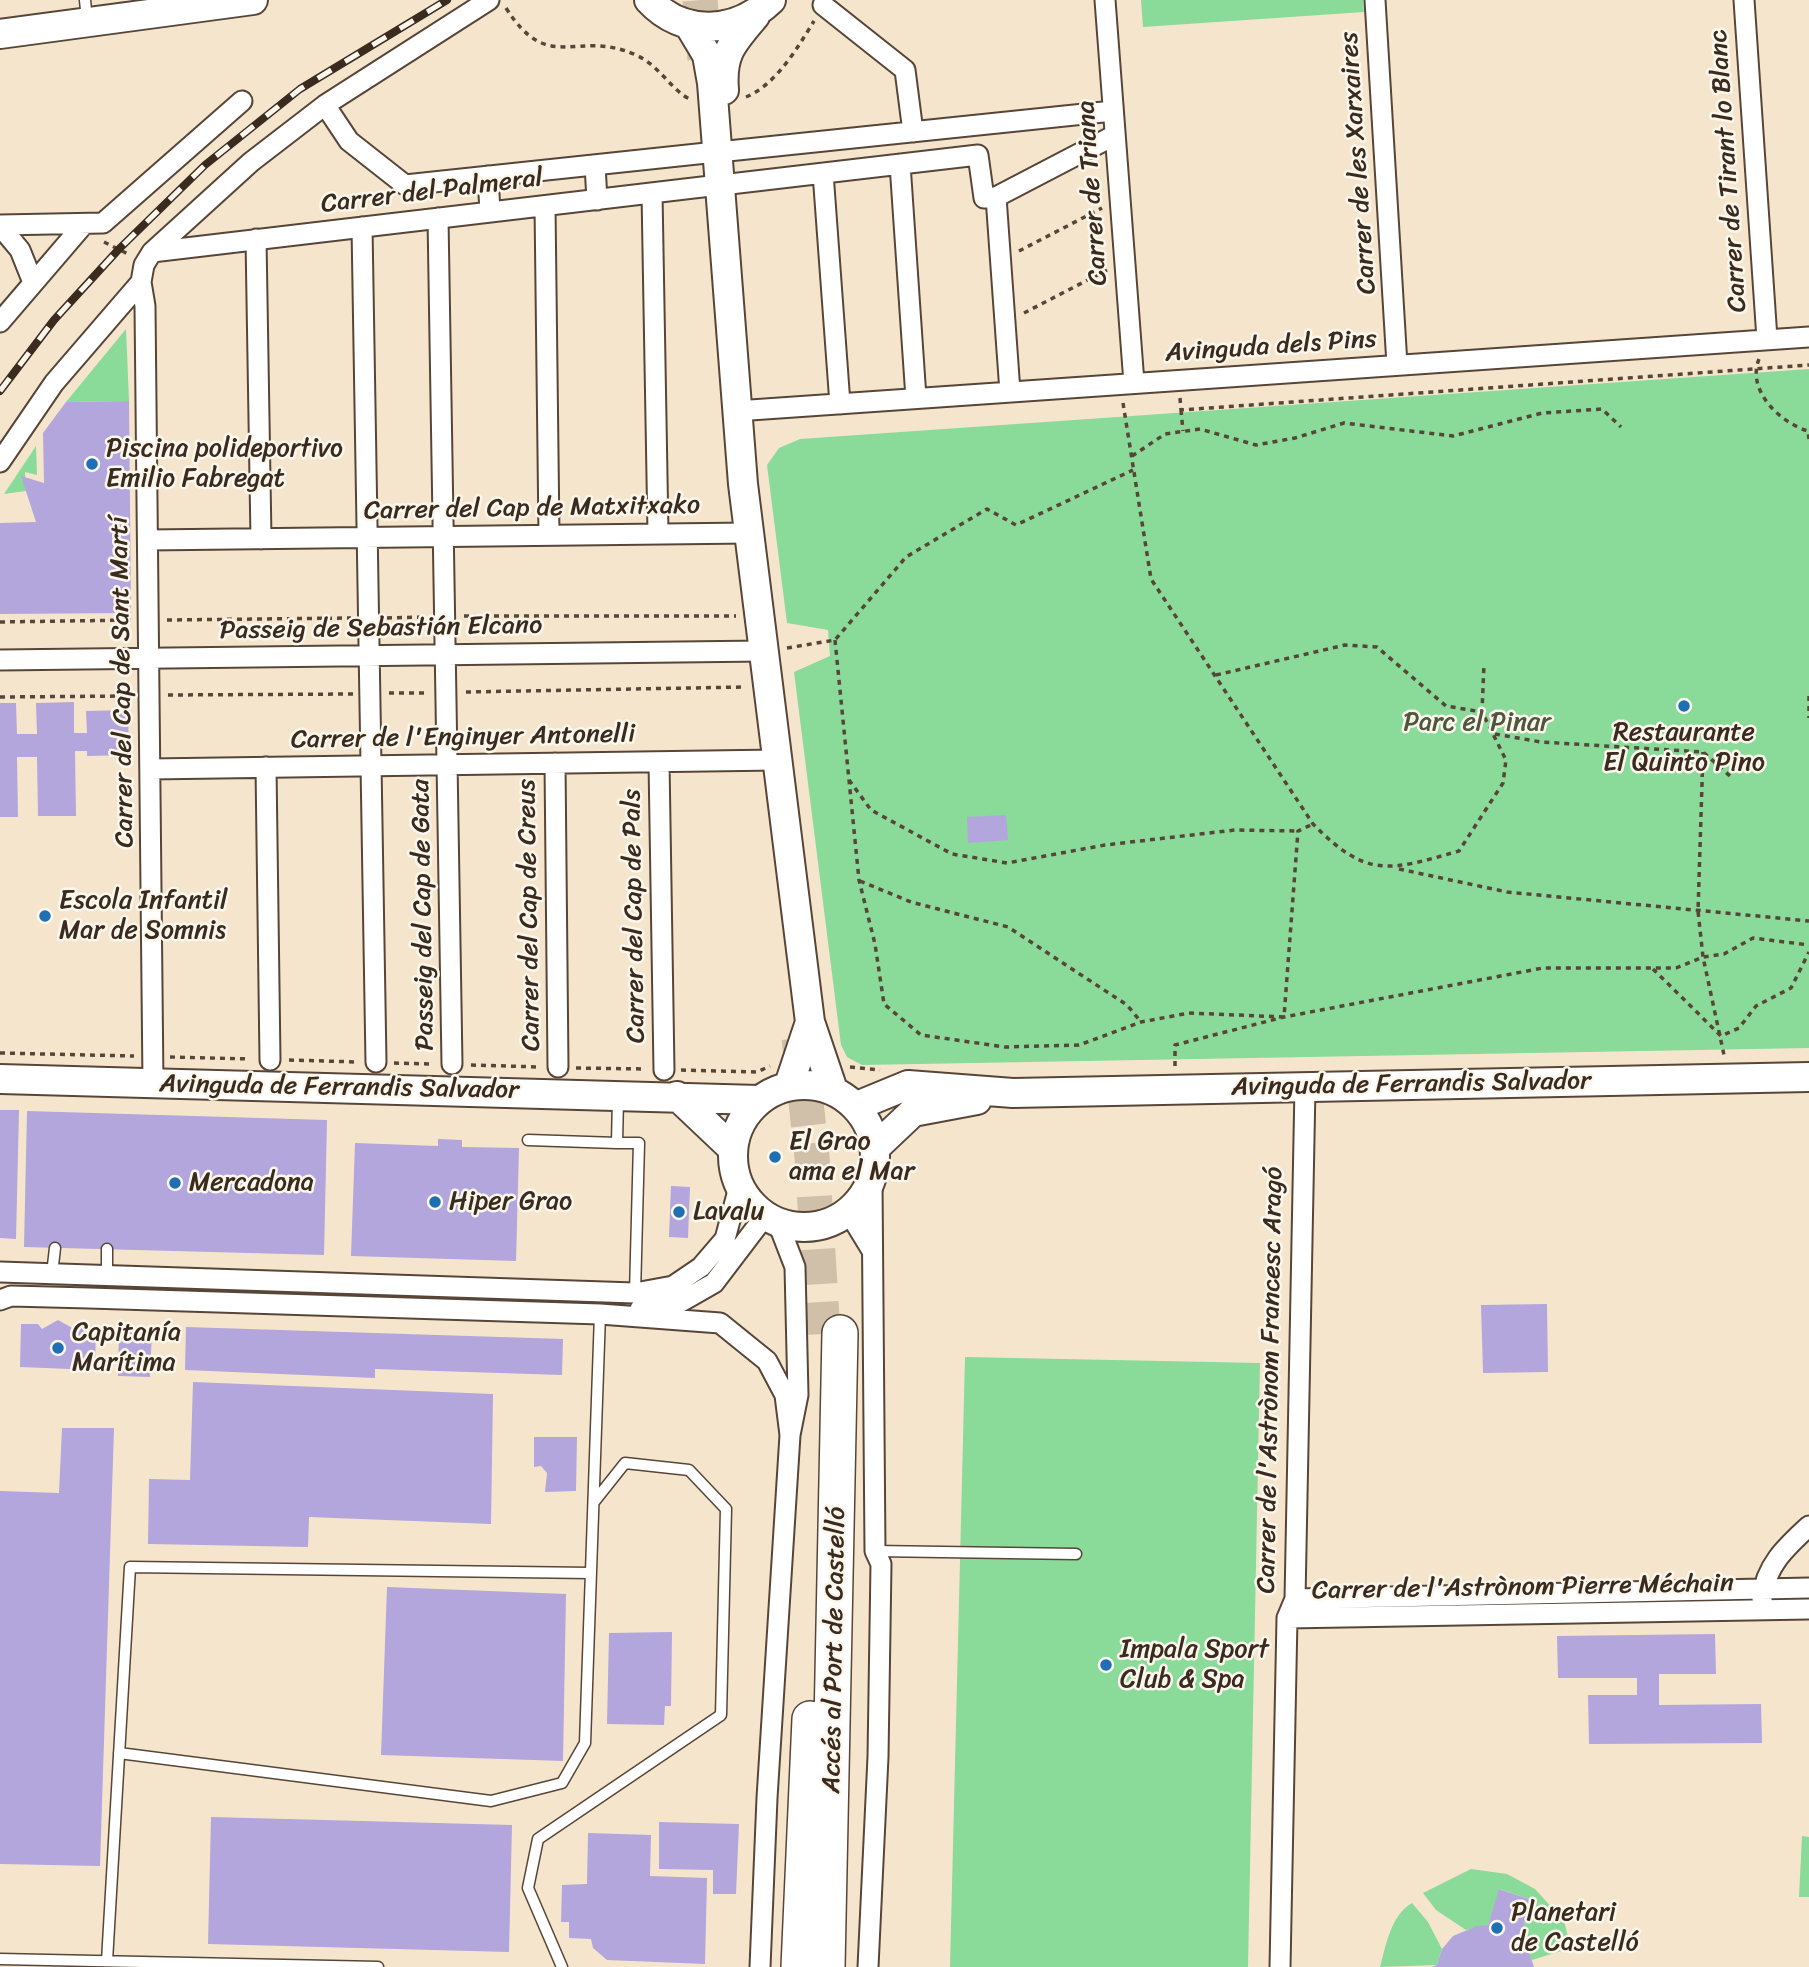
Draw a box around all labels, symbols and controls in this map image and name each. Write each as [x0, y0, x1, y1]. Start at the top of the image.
street label: Carrer de Tirant lo Blanc [1704, 29, 1754, 313]
street label: Carrer de les Xarxaires [1334, 31, 1384, 295]
street label: Carrer de Triana [1071, 99, 1115, 287]
street label: Carrer del Palmeral [319, 163, 545, 221]
street label: Avinguda dels Pins [1164, 324, 1378, 370]
place label: Piscina polideportivo Emilio Fabregat [106, 433, 343, 494]
marker: Piscina polideportivo Emilio Fabregat [84, 456, 100, 472]
street label: Carrer del Cap de Matxitxako [364, 490, 700, 528]
street label: Carrer del Cap de Sant Martí [105, 516, 141, 848]
street label: Passeig de Sebastián Elcano [219, 611, 543, 647]
marker: Restaurante El Quinto Pino [1676, 698, 1692, 714]
park label: Parc el Pinar [1403, 707, 1551, 739]
place label: Restaurante El Quinto Pino [1603, 717, 1765, 778]
street label: Carrer de l'Enginyer Antonelli [290, 719, 636, 757]
street label: Passeig del Cap de Gata [406, 779, 442, 1051]
street label: Carrer del Cap de Creus [512, 779, 548, 1051]
street label: Carrer del Cap de Pals [617, 789, 653, 1043]
place label: Escola Infantil Mar de Somnis [59, 885, 228, 946]
marker: Escola Infantil Mar de Somnis [37, 908, 53, 924]
street label: Avinguda de Ferrandis Salvador [1231, 1066, 1591, 1104]
street label: Avinguda de Ferrandis Salvador [159, 1069, 519, 1107]
place label: El Grao ama el Mar [789, 1126, 914, 1188]
marker: El Grao ama el Mar [767, 1149, 783, 1165]
street label: Carrer de l'Astrònom Francesc Aragó [1252, 1166, 1290, 1594]
place label: Mercadona [189, 1167, 314, 1199]
marker: Mercadona [167, 1175, 183, 1191]
place label: Hiper Grao [449, 1186, 572, 1218]
marker: Hiper Grao [427, 1194, 443, 1210]
place label: Lavalu [693, 1196, 765, 1228]
marker: Lavalu [671, 1204, 687, 1220]
place label: Capitanía Marítima [72, 1317, 181, 1378]
marker: Capitanía Marítima [50, 1340, 66, 1356]
street label: Accés al Port de Castelló [817, 1506, 853, 1794]
street label: Carrer de l'Astrònom Pierre Méchain [1312, 1569, 1734, 1607]
place label: Impala Sport Club & Spa [1120, 1634, 1269, 1696]
marker: Impala Sport Club & Spa [1098, 1657, 1114, 1673]
place label: Planetari de Castelló [1511, 1897, 1639, 1958]
marker: Planetari de Castelló [1489, 1920, 1505, 1936]

